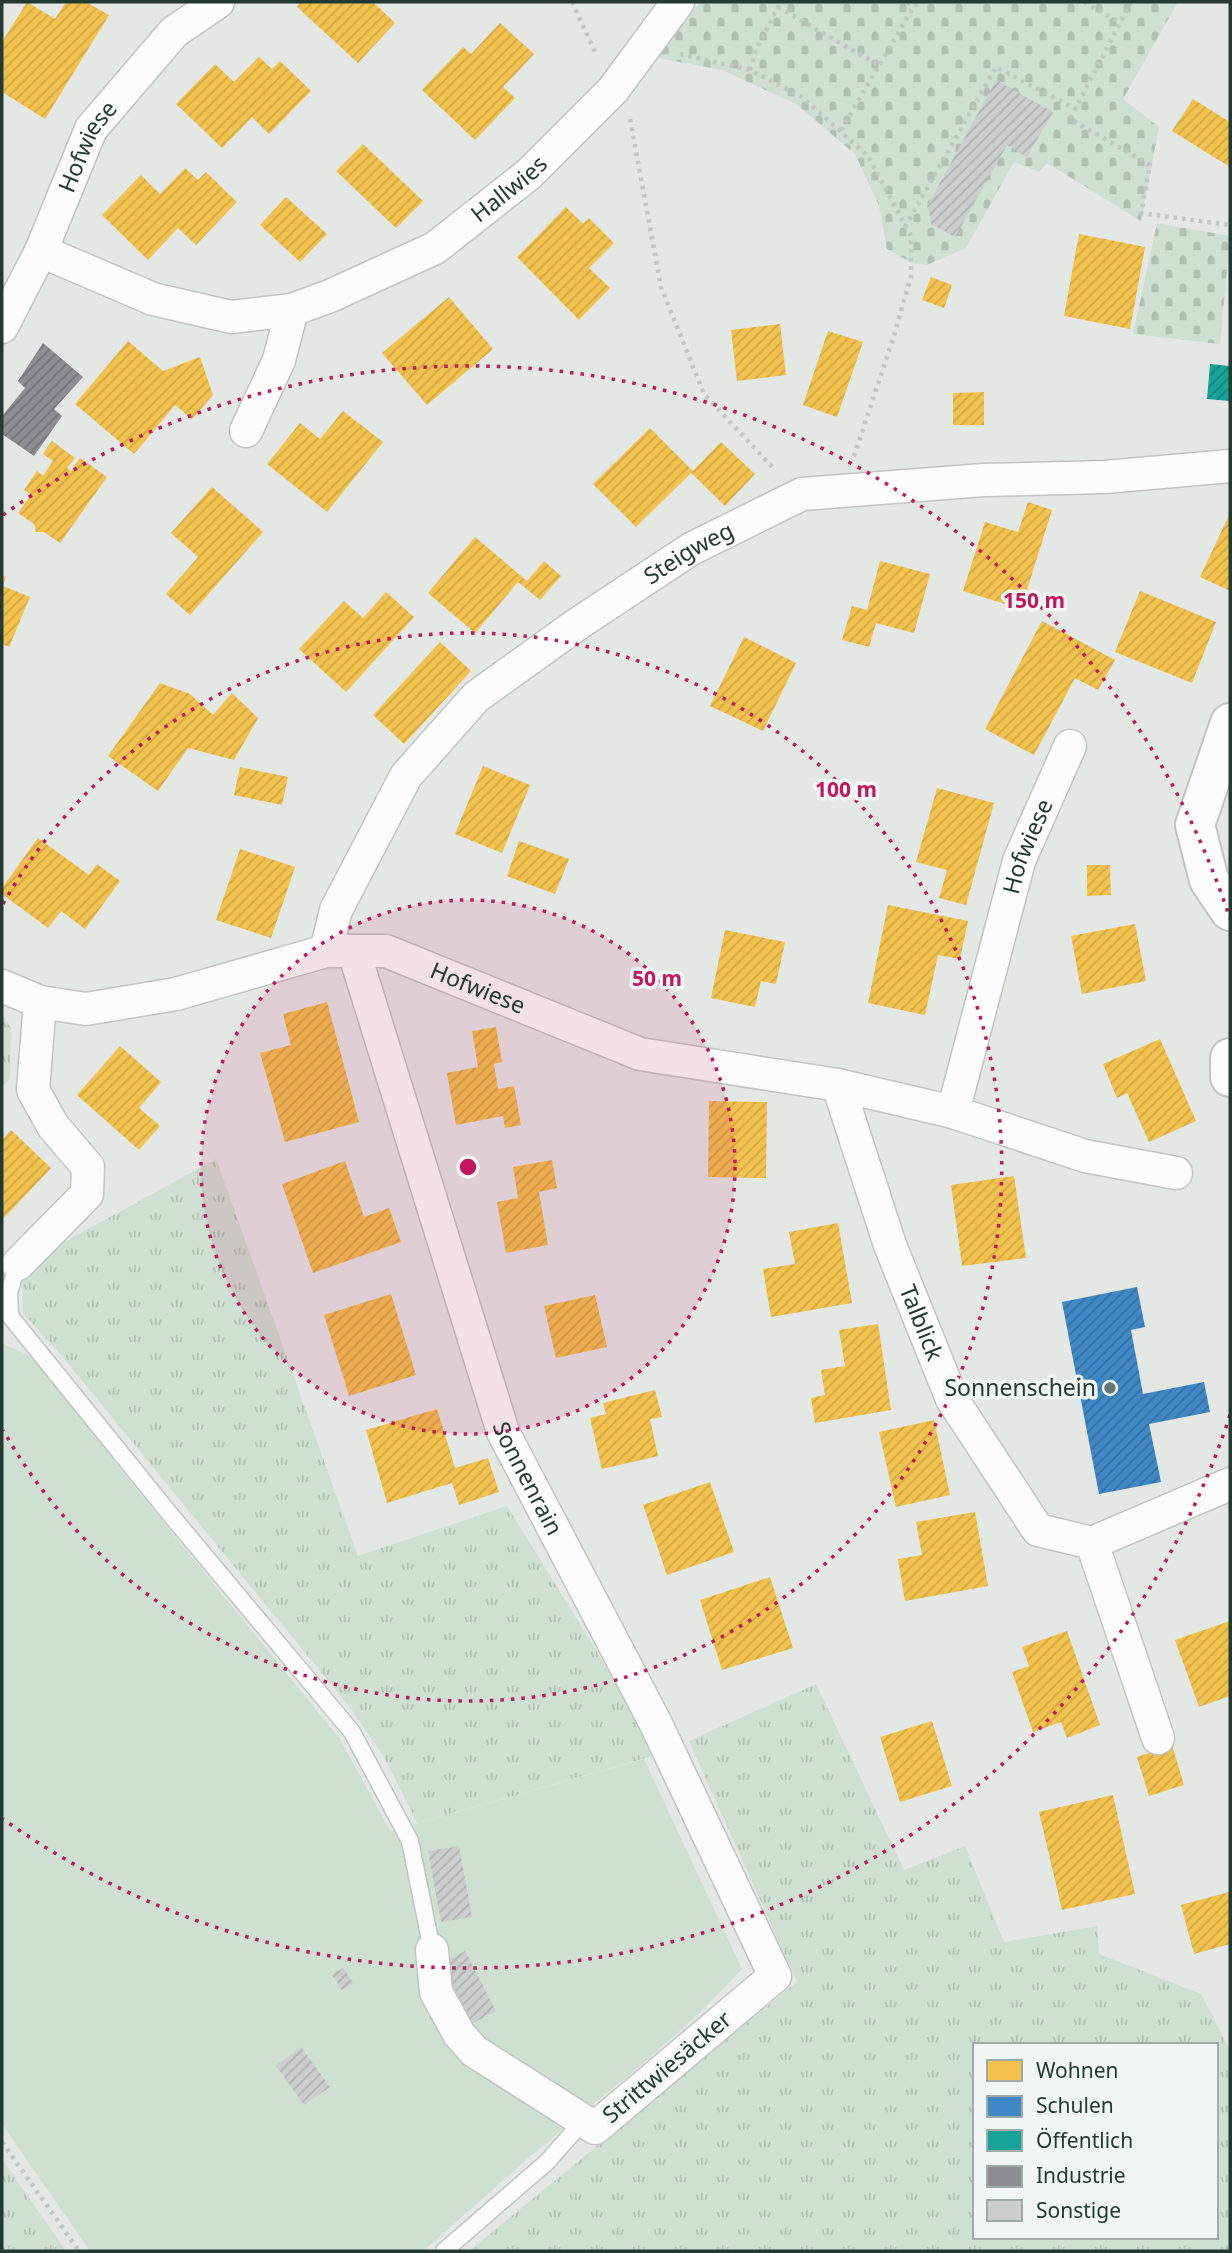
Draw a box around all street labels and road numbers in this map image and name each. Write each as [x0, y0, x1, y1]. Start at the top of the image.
street label: Hofwiese [50, 93, 124, 197]
street label: Hallwies [464, 148, 554, 229]
street label: Steigweg [637, 514, 739, 591]
street label: Hofwiese [994, 793, 1060, 897]
street label: Hofwiese [426, 954, 530, 1021]
street label: Talblick [893, 1280, 952, 1366]
street label: Sonnenrain [486, 1418, 571, 1540]
street label: Strittwiesäcker [595, 2002, 738, 2130]

